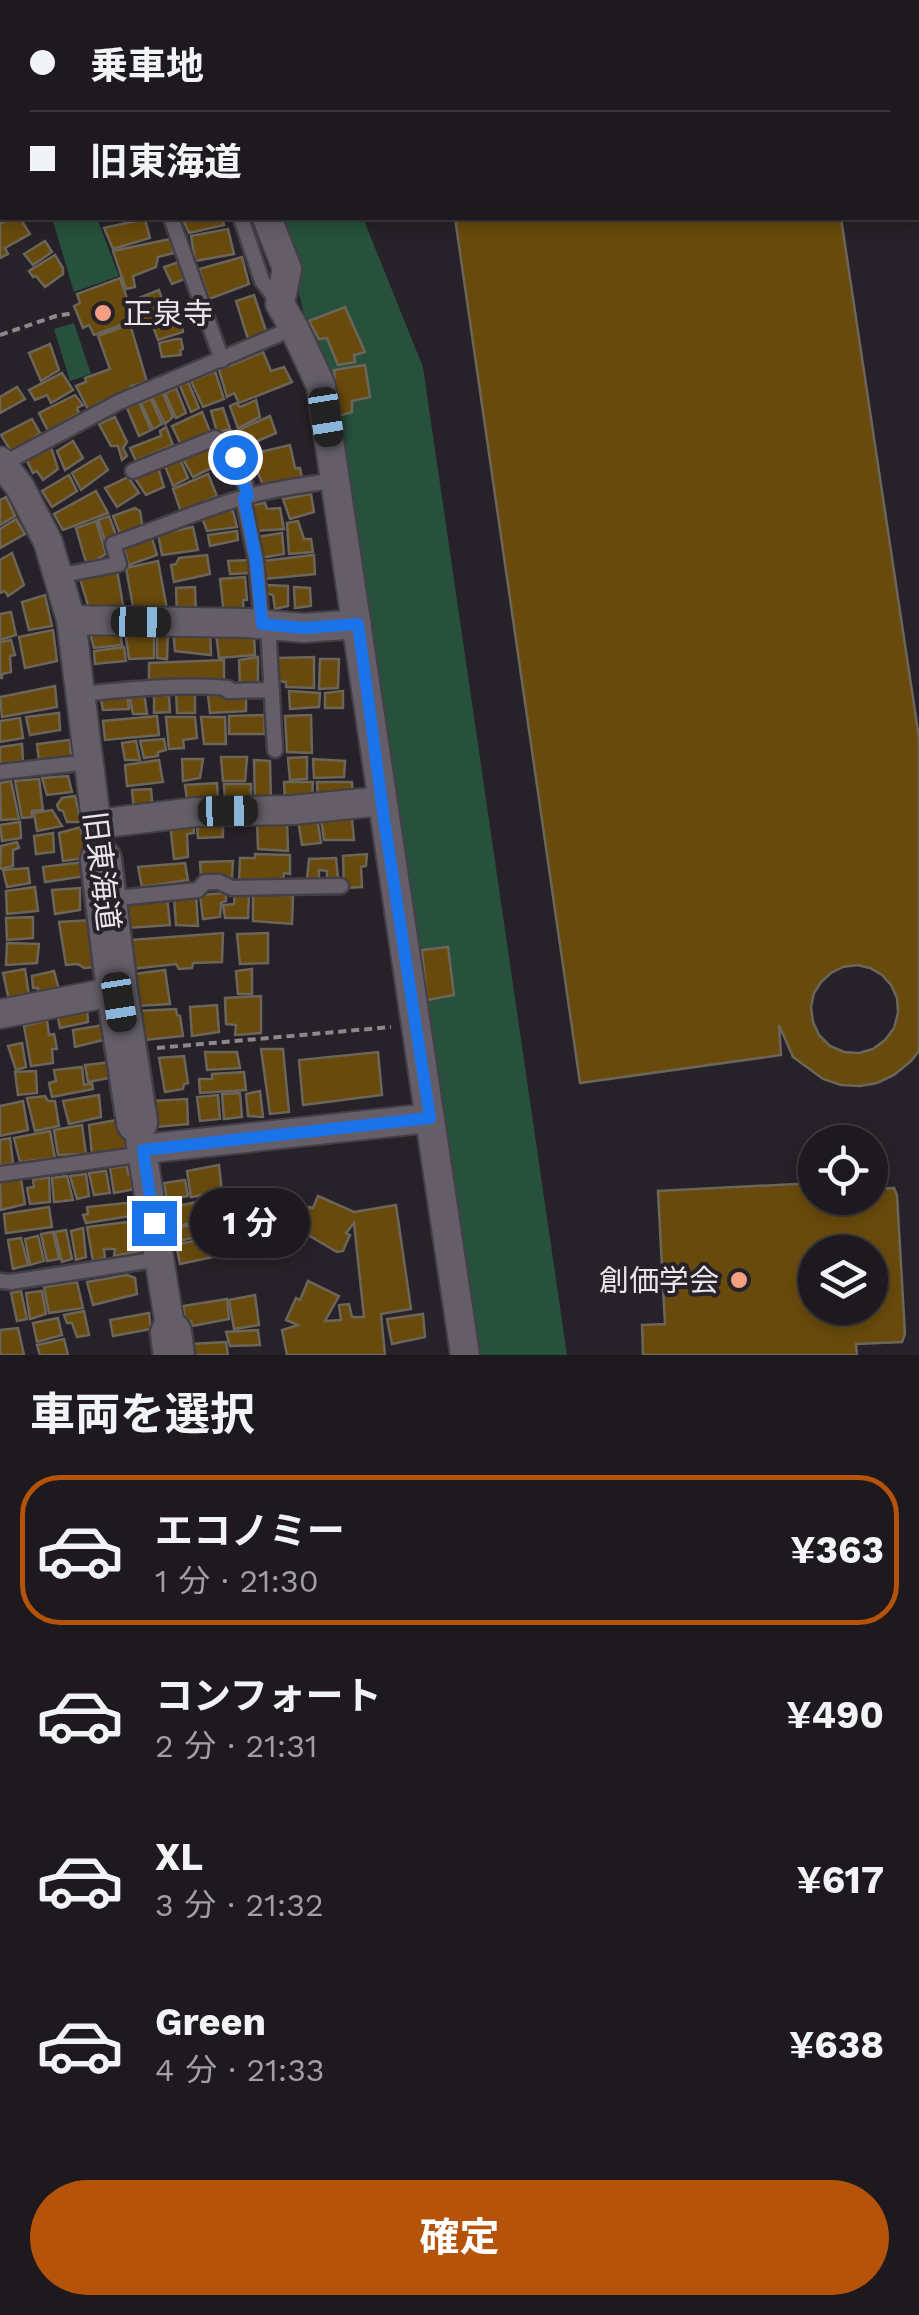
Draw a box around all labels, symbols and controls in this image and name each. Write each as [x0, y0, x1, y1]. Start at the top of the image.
text: 乗車地 [90, 44, 204, 88]
text: 旧東海道 [90, 140, 242, 184]
place label: 正泉寺 [123, 296, 213, 331]
marker: 正泉寺 [92, 302, 114, 324]
car [306, 385, 346, 449]
route start [213, 435, 258, 480]
car [111, 606, 171, 638]
car [198, 795, 258, 827]
street label: 旧東海道 [77, 809, 127, 933]
car [99, 970, 139, 1034]
map controls [798, 1125, 888, 1325]
button: locate [798, 1125, 888, 1215]
callout: 1 分 [189, 1188, 309, 1258]
route end [132, 1201, 177, 1246]
text: 1 分 [223, 1204, 277, 1242]
button: layers [798, 1235, 888, 1325]
place label: 創価学会 [599, 1263, 719, 1298]
marker: 創価学会 [728, 1269, 750, 1291]
text: 車両を選択 [30, 1388, 255, 1441]
icon: car [35, 1505, 125, 1595]
text: エコノミー [155, 1509, 345, 1553]
text: ¥363 [790, 1528, 884, 1572]
text: 1 分 · 21:30 [155, 1562, 319, 1600]
icon: car [35, 1670, 125, 1760]
text: コンフォート [155, 1674, 382, 1718]
text: ¥490 [786, 1693, 884, 1737]
text: 2 分 · 21:31 [155, 1727, 317, 1765]
icon: car [35, 1835, 125, 1925]
text: XL [155, 1835, 203, 1879]
text: ¥617 [796, 1858, 884, 1902]
text: 3 分 · 21:32 [155, 1886, 324, 1924]
icon: car [35, 2000, 125, 2090]
text: Green [155, 2000, 266, 2044]
text: ¥638 [789, 2023, 884, 2067]
text: 4 分 · 21:33 [155, 2051, 324, 2089]
button: 確定 [30, 2180, 889, 2295]

